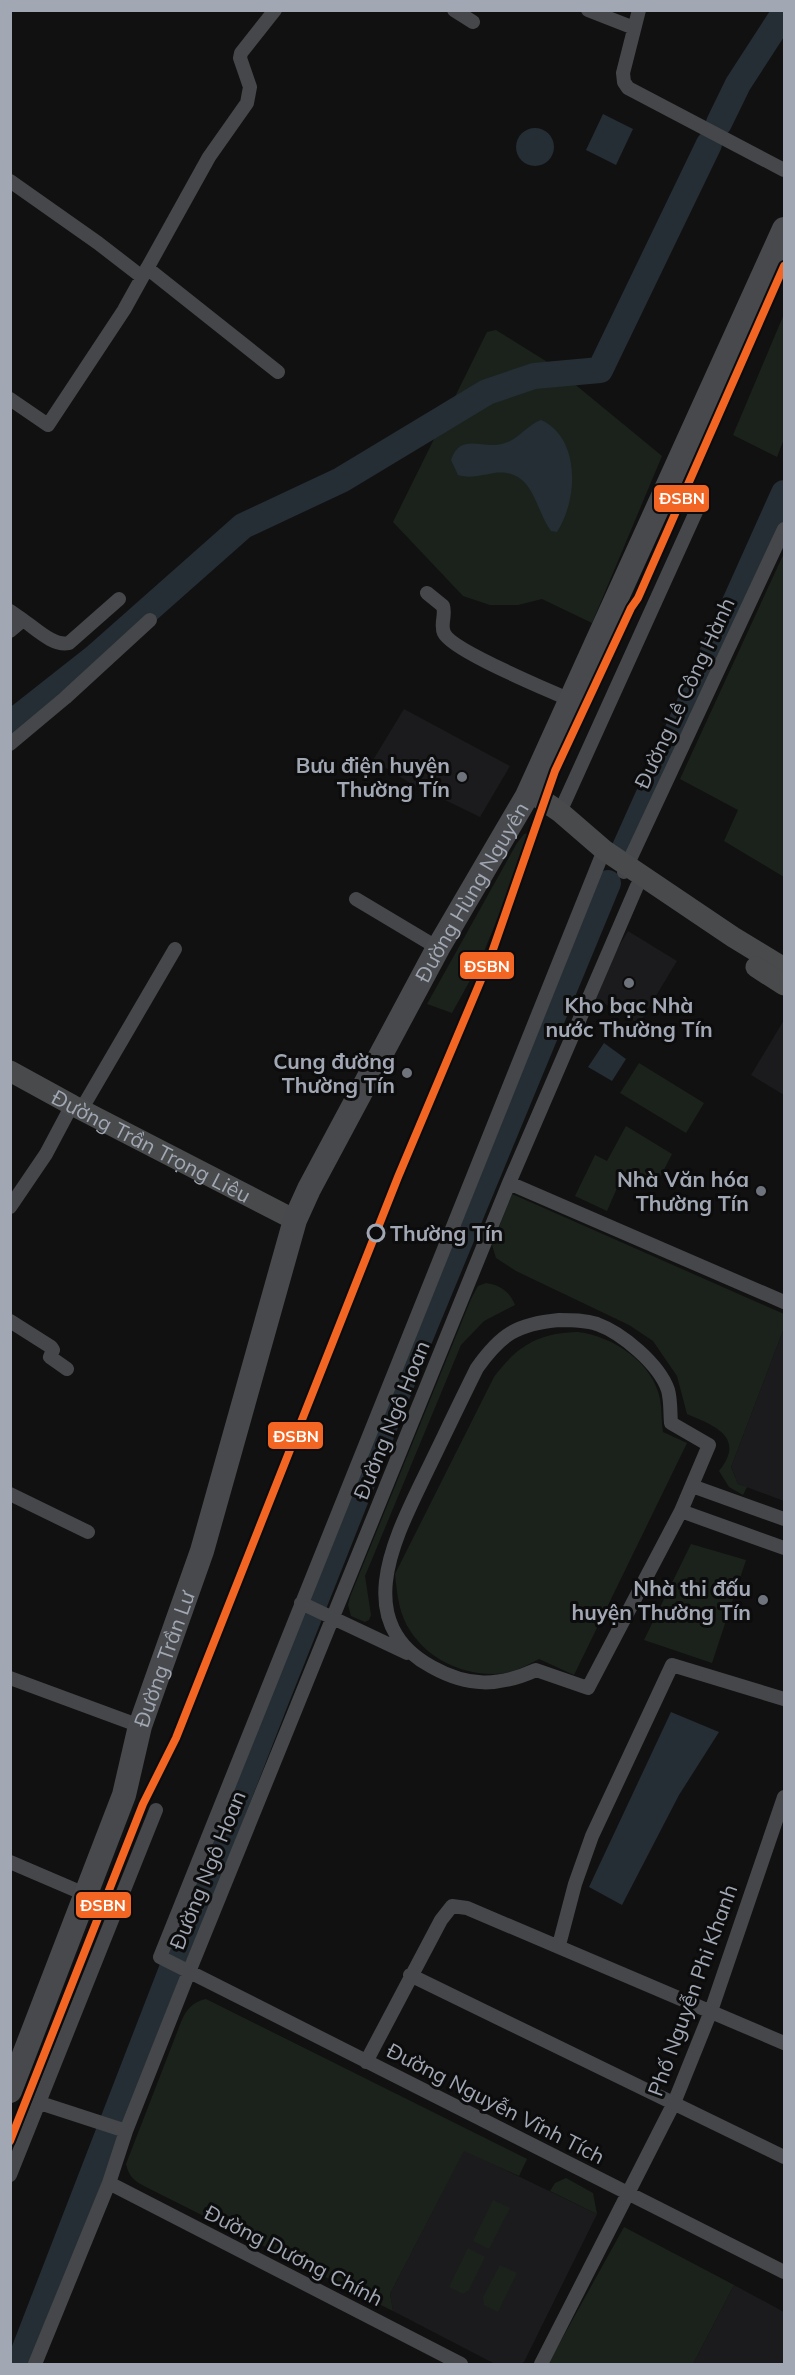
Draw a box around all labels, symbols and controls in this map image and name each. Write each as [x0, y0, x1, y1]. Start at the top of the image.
line badge: ĐSBN [653, 484, 710, 513]
text: ĐSBN [658, 488, 705, 508]
street label: Đường Lê Công Hành [628, 593, 740, 793]
place label: Bưu điện huyện Thường Tín [296, 752, 450, 802]
marker: Bưu điện huyện Thường Tín [455, 770, 469, 784]
street label: Đường Hùng Nguyên [409, 797, 534, 987]
line badge: ĐSBN [459, 951, 515, 980]
text: ĐSBN [463, 956, 510, 976]
marker: Kho bạc Nhà nước Thường Tín [622, 976, 636, 990]
place label: Kho bạc Nhà nước Thường Tín [545, 992, 713, 1042]
place label: Cung đường Thường Tín [273, 1048, 395, 1098]
marker: Cung đường Thường Tín [400, 1066, 414, 1080]
street label: Đường Trần Trọng Liêu [47, 1084, 255, 1208]
place label: Nhà Văn hóa Thường Tín [617, 1166, 749, 1216]
marker: Nhà Văn hóa Thường Tín [754, 1184, 768, 1198]
place label: Thường Tín [390, 1220, 503, 1246]
marker: Thường Tín [367, 1224, 385, 1242]
street label: Đường Ngô Hoan [347, 1337, 435, 1503]
line badge: ĐSBN [267, 1421, 324, 1450]
text: ĐSBN [272, 1426, 319, 1446]
place label: Nhà thi đấu huyện Thường Tín [571, 1575, 751, 1625]
street label: Đường Trần Lư [128, 1587, 200, 1731]
marker: Nhà thi đấu huyện Thường Tín [756, 1593, 770, 1607]
street label: Đường Ngô Hoan [163, 1787, 251, 1953]
street label: Phố Nguyễn Phi Khanh [642, 1881, 742, 2099]
line badge: ĐSBN [75, 1891, 132, 1919]
text: ĐSBN [79, 1895, 126, 1915]
street label: Đường Nguyễn Vĩnh Tích [383, 2037, 609, 2169]
street label: Đường Dương Chính [200, 2199, 388, 2311]

